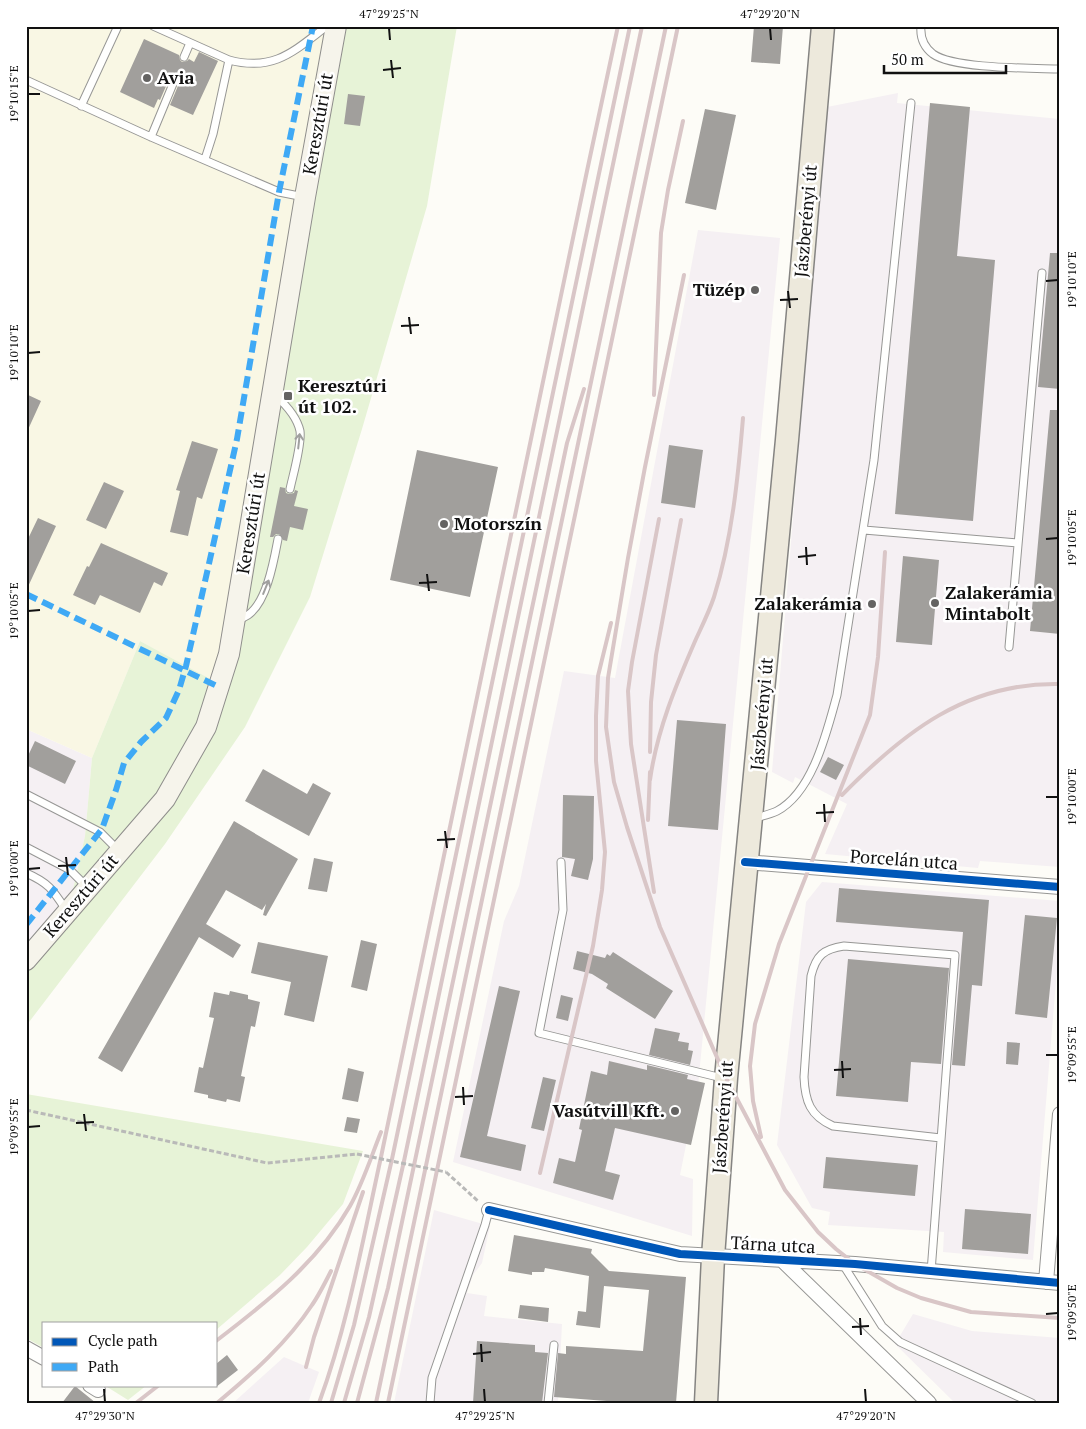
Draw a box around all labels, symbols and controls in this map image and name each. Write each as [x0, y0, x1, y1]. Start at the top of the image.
text: 47°29'25"N [359, 6, 419, 21]
text: 47°29'20"N [740, 6, 800, 21]
scale bar [884, 42, 1006, 74]
text: 50 m [891, 49, 924, 69]
text: 19°10'15"E [6, 65, 21, 123]
place label: Avia [157, 65, 194, 89]
street label: Keresztúri út [296, 71, 338, 177]
marker: Avia [141, 72, 153, 84]
street label: Jászberényi út [788, 163, 822, 278]
text: 19°10'10"E [1064, 251, 1079, 309]
place label: Tüzép [693, 277, 745, 301]
marker: Tüzép [749, 284, 761, 296]
text: 19°10'10"E [6, 324, 21, 382]
place label: Keresztúri út 102. [298, 373, 387, 418]
marker: Keresztúri út 102. [282, 390, 294, 402]
one-way arrow [294, 433, 304, 449]
street label: Keresztúri út [230, 470, 270, 576]
text: 19°10'05"E [1064, 509, 1079, 567]
place label: Motorszín [454, 511, 542, 535]
marker: Motorszín [438, 518, 450, 530]
one-way arrow [261, 580, 271, 595]
place label: Zalakerámia Mintabolt [945, 580, 1053, 625]
text: 19°10'05"E [6, 582, 21, 640]
place label: Zalakerámia [754, 591, 862, 615]
marker: Zalakerámia Mintabolt [929, 597, 941, 609]
marker: Zalakerámia [866, 598, 878, 610]
street label: Jászberényi út [744, 656, 778, 771]
text: 19°10'00"E [1064, 768, 1079, 826]
text: 19°10'00"E [6, 840, 21, 898]
street label: Porcelán utca [849, 843, 959, 875]
street label: Keresztúri út [37, 848, 123, 942]
text: 19°09'55"E [1064, 1026, 1079, 1084]
street label: Jászberényi út [706, 1059, 738, 1174]
text: 19°09'55"E [6, 1098, 21, 1156]
place label: Vasútvill Kft. [553, 1098, 665, 1122]
marker: Vasútvill Kft. [669, 1105, 681, 1117]
street label: Tárna utca [730, 1230, 816, 1258]
text: 19°09'50"E [1064, 1284, 1079, 1342]
legend [42, 1322, 218, 1386]
text: Cycle path [88, 1330, 158, 1350]
text: Path [88, 1356, 119, 1376]
text: 47°29'30"N [75, 1408, 135, 1423]
text: 47°29'25"N [455, 1408, 515, 1423]
text: 47°29'20"N [836, 1408, 896, 1423]

